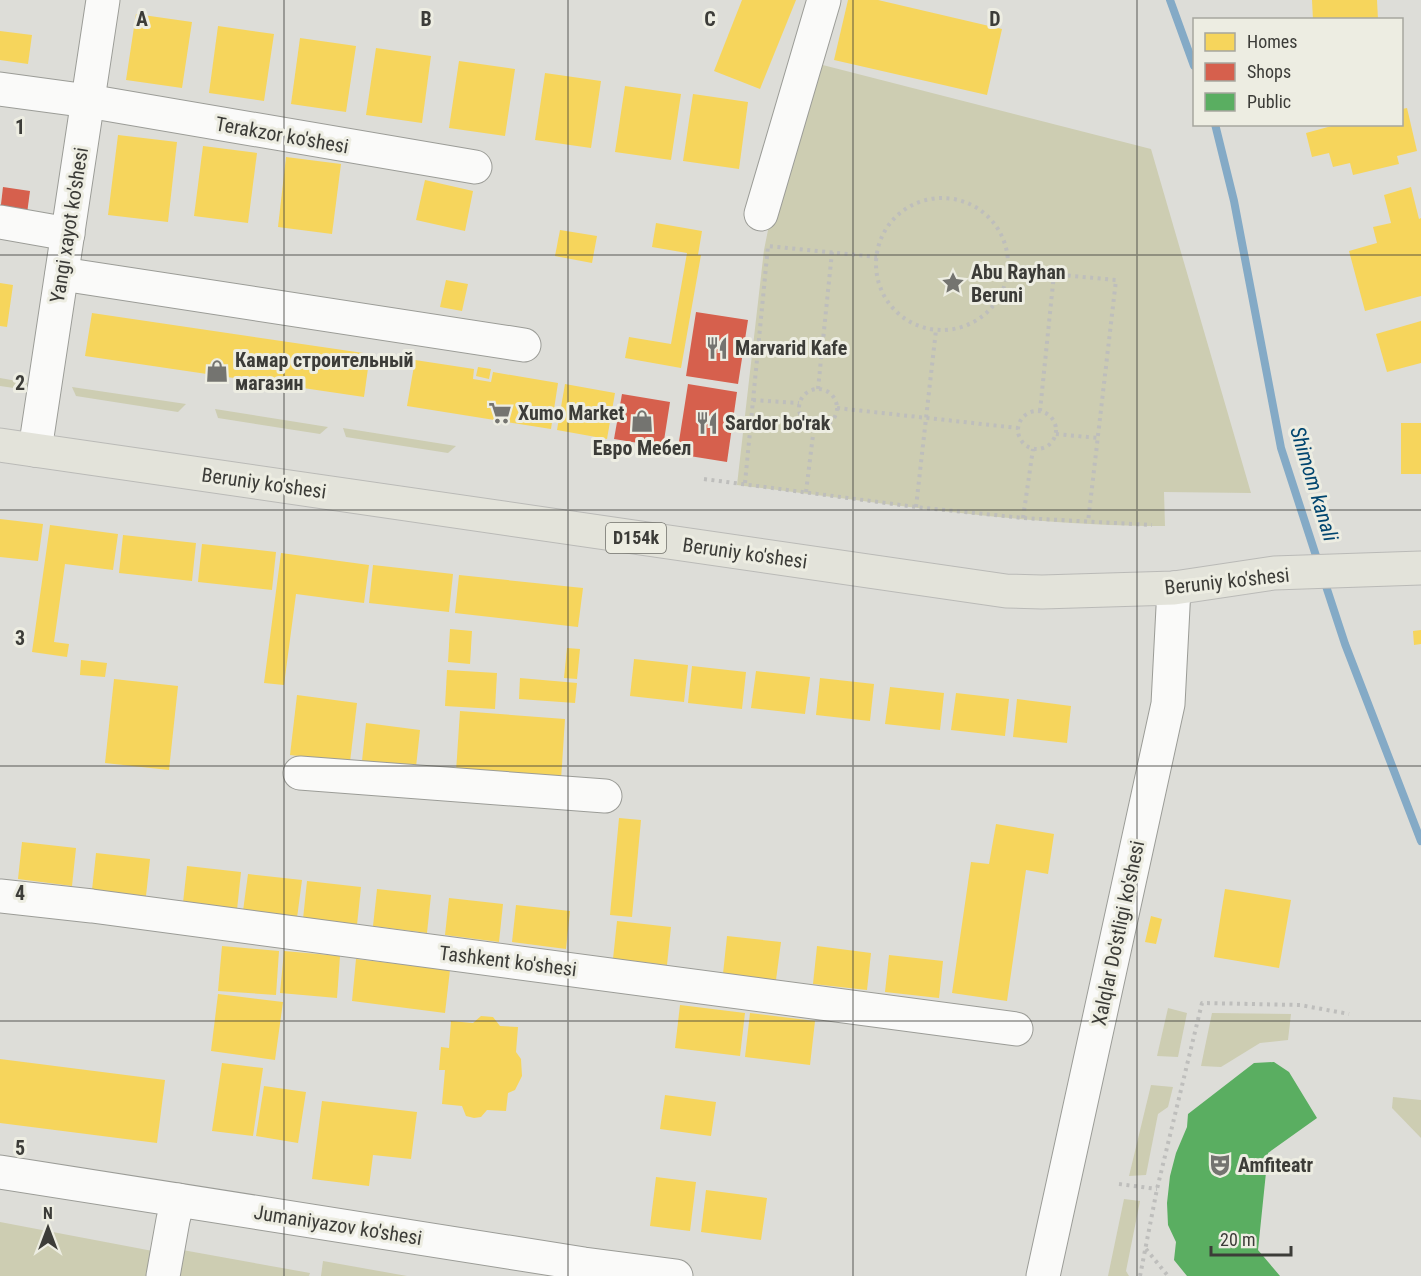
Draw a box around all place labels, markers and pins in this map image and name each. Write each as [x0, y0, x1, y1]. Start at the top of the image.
place label: Abu Rayhan Beruni [971, 260, 1066, 307]
place icon: Abu Rayhan Beruni [940, 270, 966, 296]
restaurant icon: Marvarid Kafe [704, 335, 730, 361]
place label: Marvarid Kafe [735, 336, 847, 360]
place label: Камар строительный магазин [235, 348, 414, 395]
shop icon: Камар строительный магазин [204, 358, 230, 384]
supermarket icon: Xumo Market [487, 400, 513, 426]
place label: Xumo Market [518, 401, 625, 425]
shop icon: Евро Мебел [629, 408, 655, 434]
restaurant icon: Sardor bo'rak [694, 410, 720, 436]
place label: Sardor bo'rak [725, 411, 831, 435]
place label: Евро Мебел [593, 436, 691, 460]
theatre icon: Amfiteatr [1207, 1152, 1233, 1178]
place label: Amfiteatr [1238, 1153, 1313, 1177]

